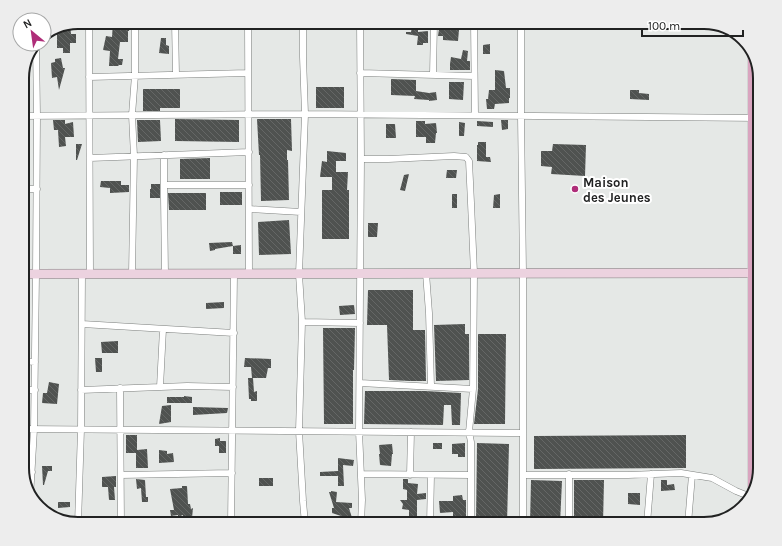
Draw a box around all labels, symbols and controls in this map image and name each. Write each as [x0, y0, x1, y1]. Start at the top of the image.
north arrow [12, 12, 52, 52]
scale bar [642, 12, 743, 38]
text: N [21, 16, 34, 31]
text: 100 m [648, 19, 680, 33]
place label: Maison des Jeunes [583, 175, 651, 205]
marker: Maison des Jeunes [570, 184, 580, 194]

